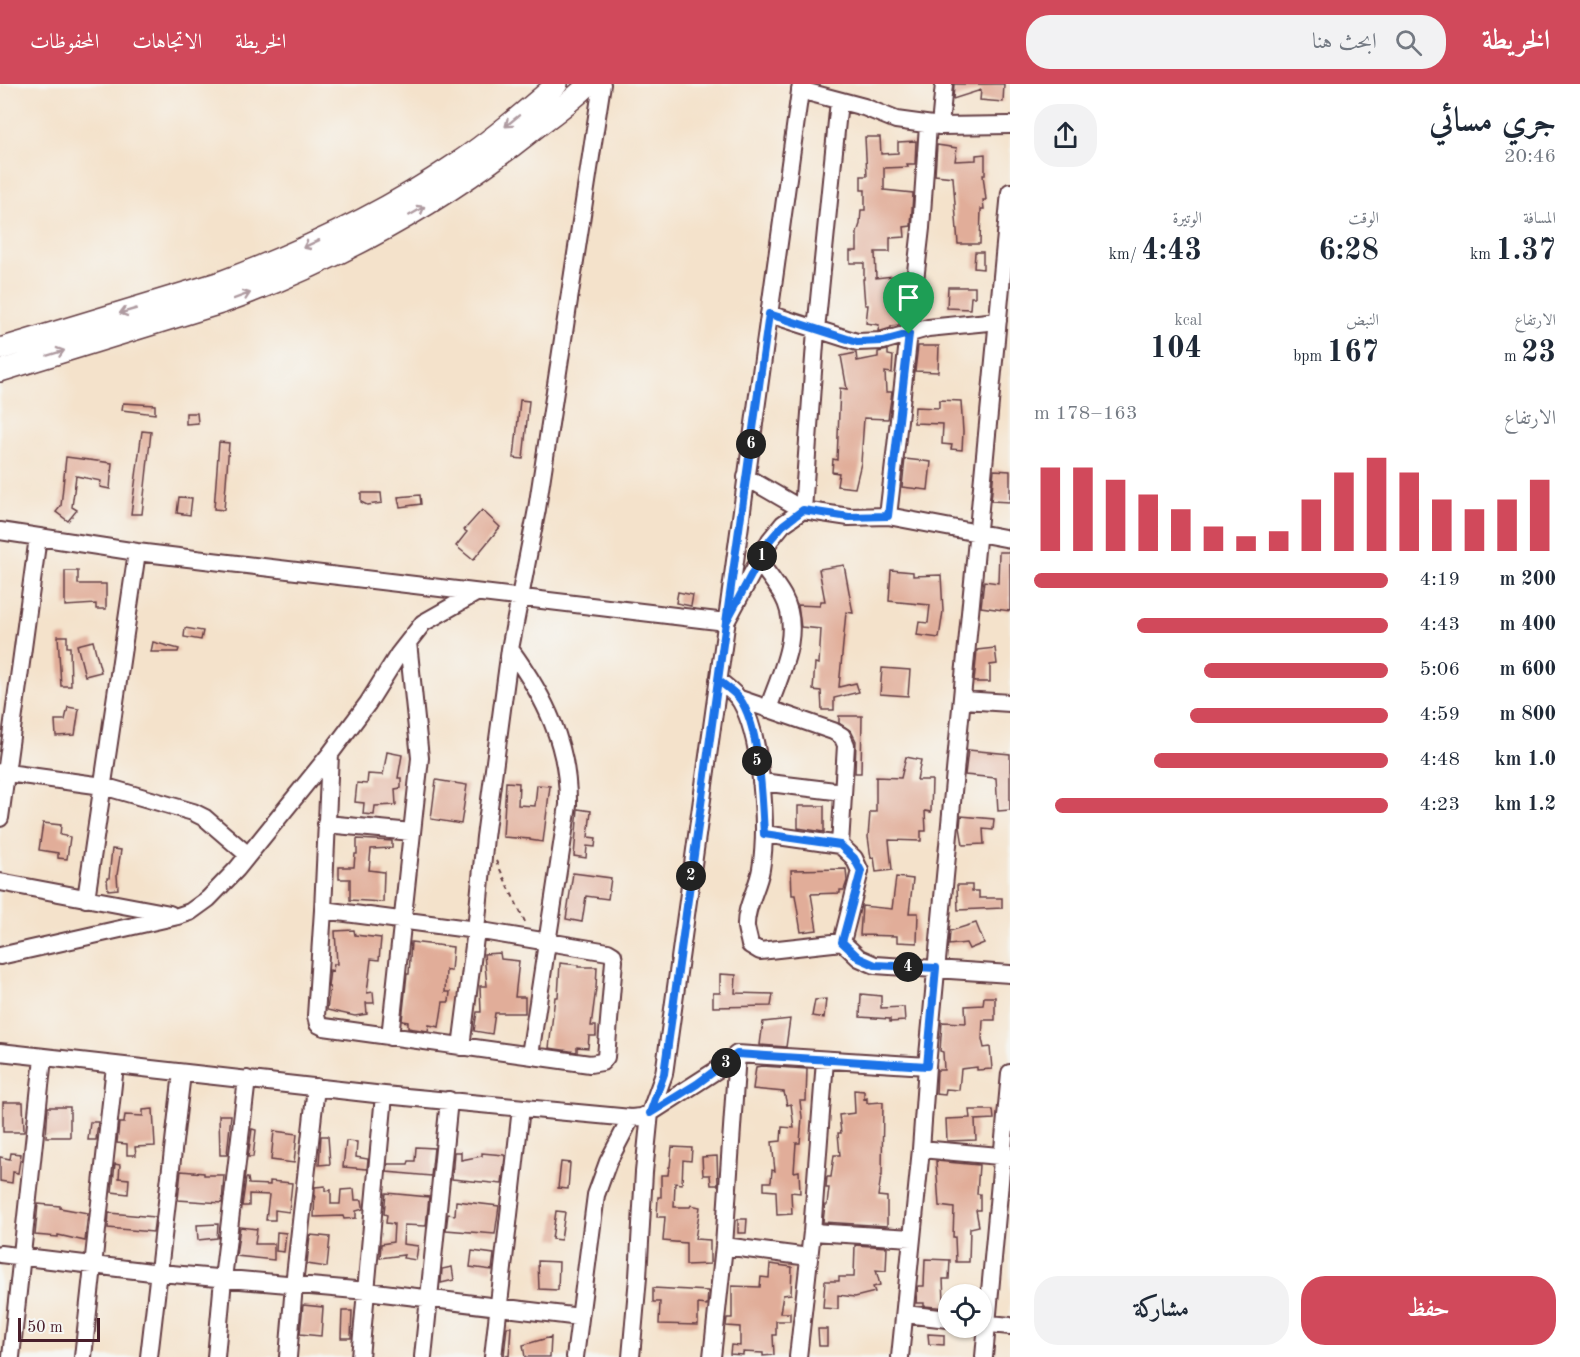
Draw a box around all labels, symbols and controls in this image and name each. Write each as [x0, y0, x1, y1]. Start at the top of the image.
search box [1026, 15, 1446, 69]
icon: search [1392, 26, 1425, 59]
text: الخريطة [1482, 28, 1550, 56]
text: ابحث هنا [1312, 31, 1377, 53]
text: المحفوظات [30, 32, 99, 53]
text: الاتجاهات [132, 32, 202, 53]
text: الخريطة [235, 32, 286, 53]
button: share [1034, 104, 1097, 167]
text: جري مسائي [1429, 106, 1556, 139]
one-way arrow [504, 115, 520, 128]
text: 20:46 [1504, 147, 1556, 167]
one-way arrow [408, 204, 425, 216]
text: الوتيرة [1172, 211, 1202, 227]
text: الوقت [1348, 211, 1379, 227]
text: المسافة [1523, 211, 1556, 227]
text: 4:43 [1141, 236, 1202, 266]
text: 6:28 [1318, 236, 1379, 266]
text: 1.37 [1495, 236, 1556, 266]
one-way arrow [302, 239, 320, 251]
text: /km [1109, 247, 1141, 263]
text: km [1470, 247, 1495, 263]
pin [883, 272, 934, 334]
icon: arrive [892, 281, 925, 314]
one-way arrow [232, 289, 251, 300]
one-way arrow [119, 306, 138, 317]
text: kcal [1174, 313, 1202, 329]
text: النبض [1346, 313, 1379, 329]
text: الارتفاع [1514, 313, 1556, 329]
text: 104 [1150, 334, 1202, 364]
text: 167 [1327, 338, 1379, 368]
text: 23 [1521, 338, 1556, 368]
one-way arrow [46, 347, 65, 358]
text: bpm [1293, 349, 1327, 365]
text: m [1504, 349, 1521, 365]
text: 163–178 m [1034, 404, 1138, 424]
text: الارتفاع [1504, 409, 1556, 429]
pin: 6 [736, 429, 766, 459]
text: 6 [746, 436, 756, 452]
pin: 1 [747, 541, 777, 571]
text: 1 [757, 548, 767, 564]
text: 4:19 [1420, 570, 1460, 590]
text: 200 m [1500, 570, 1556, 590]
text: 4:43 [1420, 615, 1460, 635]
text: 400 m [1500, 615, 1556, 635]
text: 5:06 [1420, 660, 1460, 680]
text: 600 m [1500, 660, 1556, 680]
text: 4:59 [1420, 705, 1460, 725]
text: 800 m [1500, 705, 1556, 725]
pin: 5 [742, 746, 772, 776]
text: 4:48 [1420, 750, 1460, 770]
text: 1.0 km [1494, 750, 1556, 770]
text: 5 [752, 753, 762, 769]
text: 4:23 [1420, 795, 1460, 815]
text: 1.2 km [1494, 795, 1556, 815]
pin: 2 [676, 861, 706, 891]
text: 2 [686, 868, 696, 884]
pin: 4 [893, 952, 923, 982]
text: 4 [903, 959, 913, 975]
pin: 3 [711, 1048, 741, 1078]
text: 3 [721, 1055, 731, 1071]
button: مشاركة [1034, 1276, 1289, 1345]
button: حفظ [1301, 1276, 1556, 1345]
map controls [938, 1284, 992, 1338]
button: locate [938, 1284, 992, 1338]
scale bar [18, 1315, 100, 1342]
text: 50 m [27, 1320, 63, 1336]

